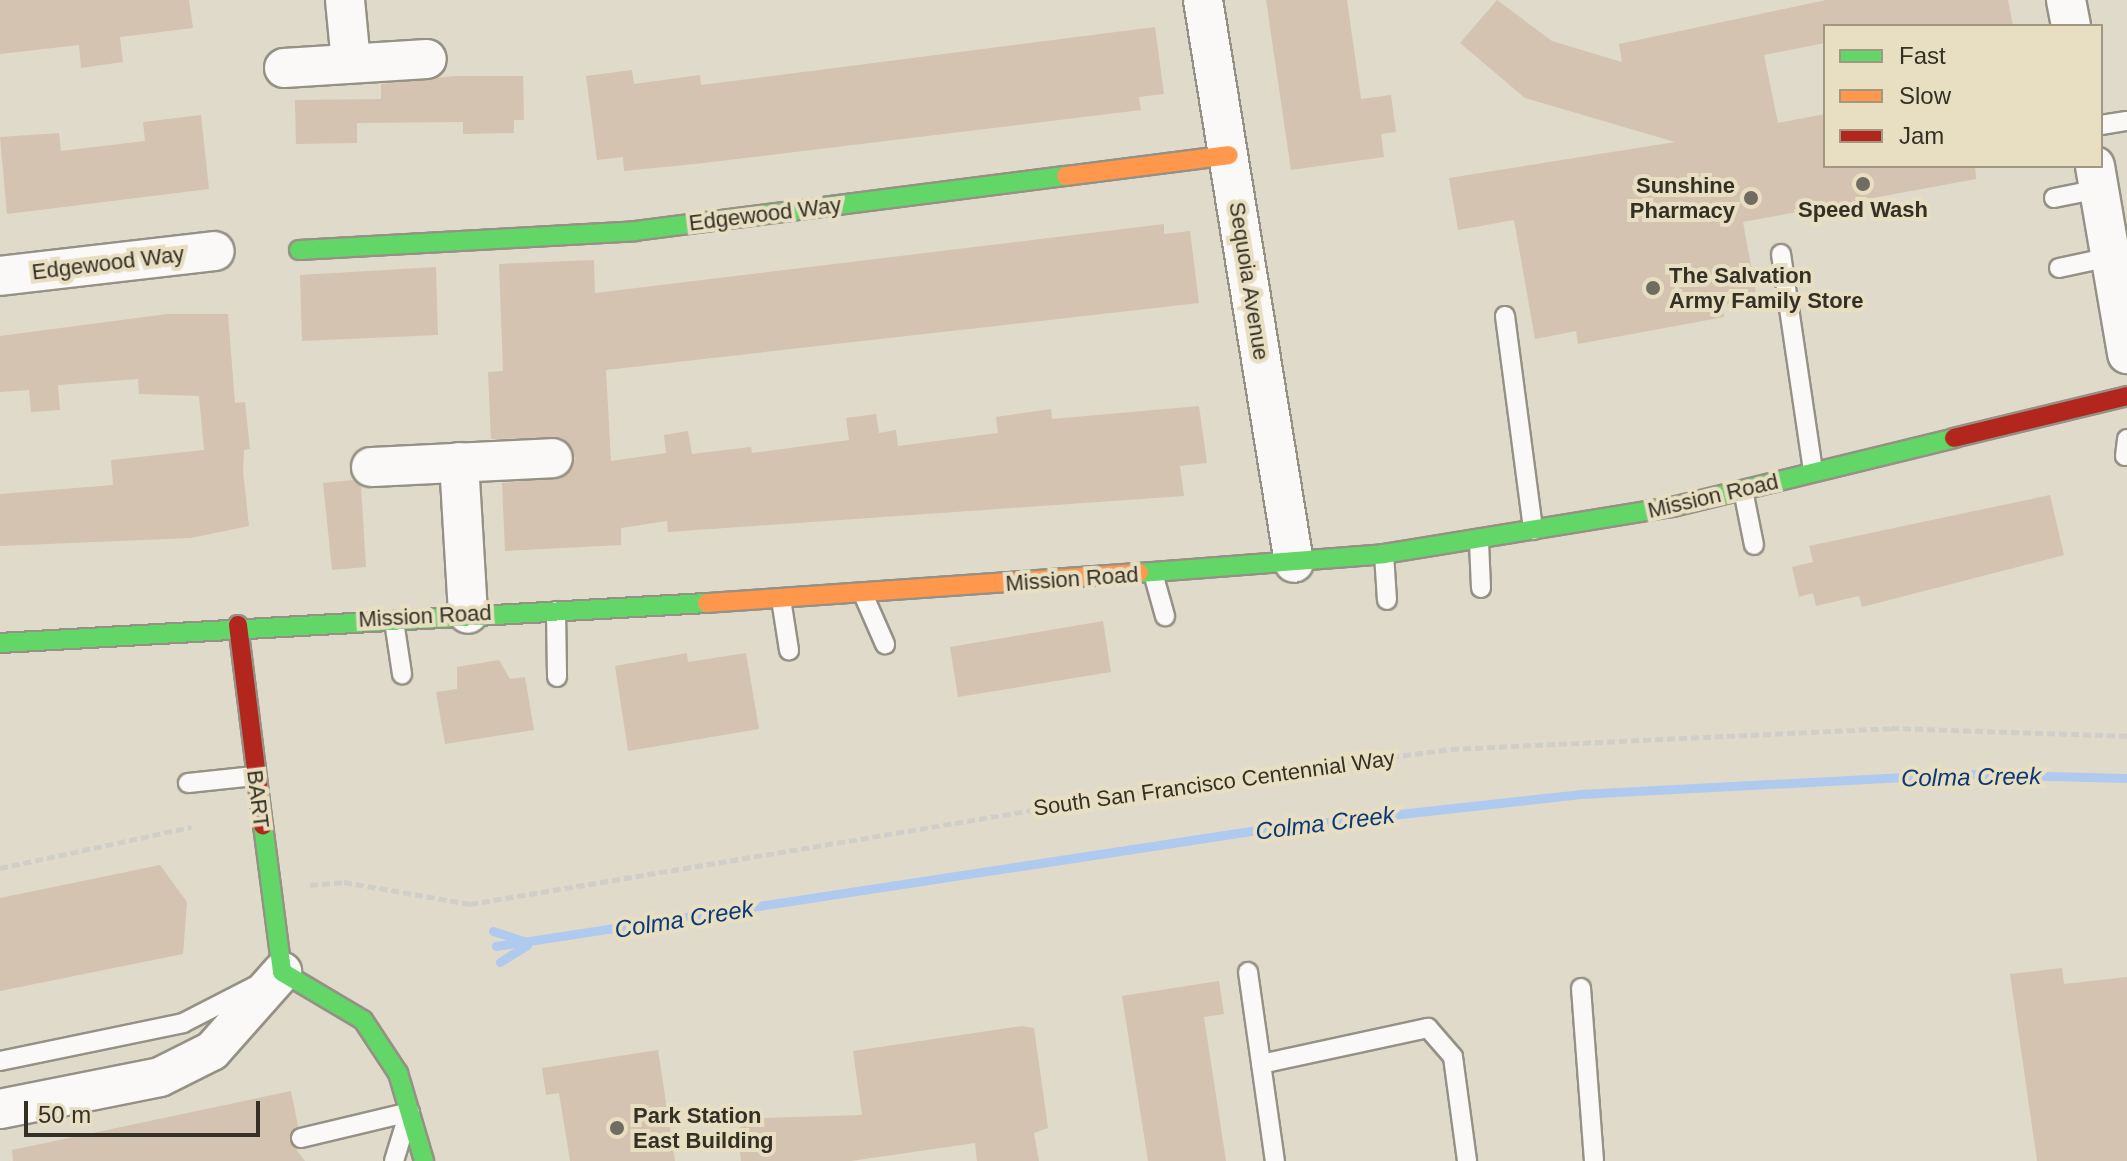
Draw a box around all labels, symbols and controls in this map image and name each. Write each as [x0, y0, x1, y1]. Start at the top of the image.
legend [1823, 24, 2103, 168]
text: Fast [1899, 42, 1946, 69]
text: Slow [1899, 82, 1951, 109]
text: Jam [1899, 122, 1944, 149]
place label: Sunshine Pharmacy [1630, 172, 1735, 224]
marker: Speed Wash [1854, 175, 1872, 193]
marker: Sunshine Pharmacy [1742, 189, 1760, 207]
street label: Edgewood Way [687, 192, 843, 236]
place label: Speed Wash [1798, 197, 1928, 223]
street label: Sequoia Avenue [1223, 199, 1275, 363]
street label: Edgewood Way [30, 241, 186, 285]
place label: The Salvation Army Family Store [1669, 262, 1863, 314]
marker: The Salvation Army Family Store [1644, 279, 1662, 297]
street label: Mission Road [1645, 468, 1781, 524]
street label: Mission Road [1005, 561, 1139, 597]
street label: Mission Road [358, 599, 492, 633]
street label: South San Francisco Centennial Way [1032, 745, 1396, 821]
water label: Colma Creek [1901, 761, 2041, 793]
street label: BART [241, 768, 275, 830]
water label: Colma Creek [1254, 800, 1396, 846]
water label: Colma Creek [613, 894, 755, 944]
scale bar [28, 1085, 264, 1135]
text: 50 m [38, 1101, 91, 1128]
place label: Park Station East Building [633, 1102, 774, 1154]
marker: Park Station East Building [608, 1119, 626, 1137]

